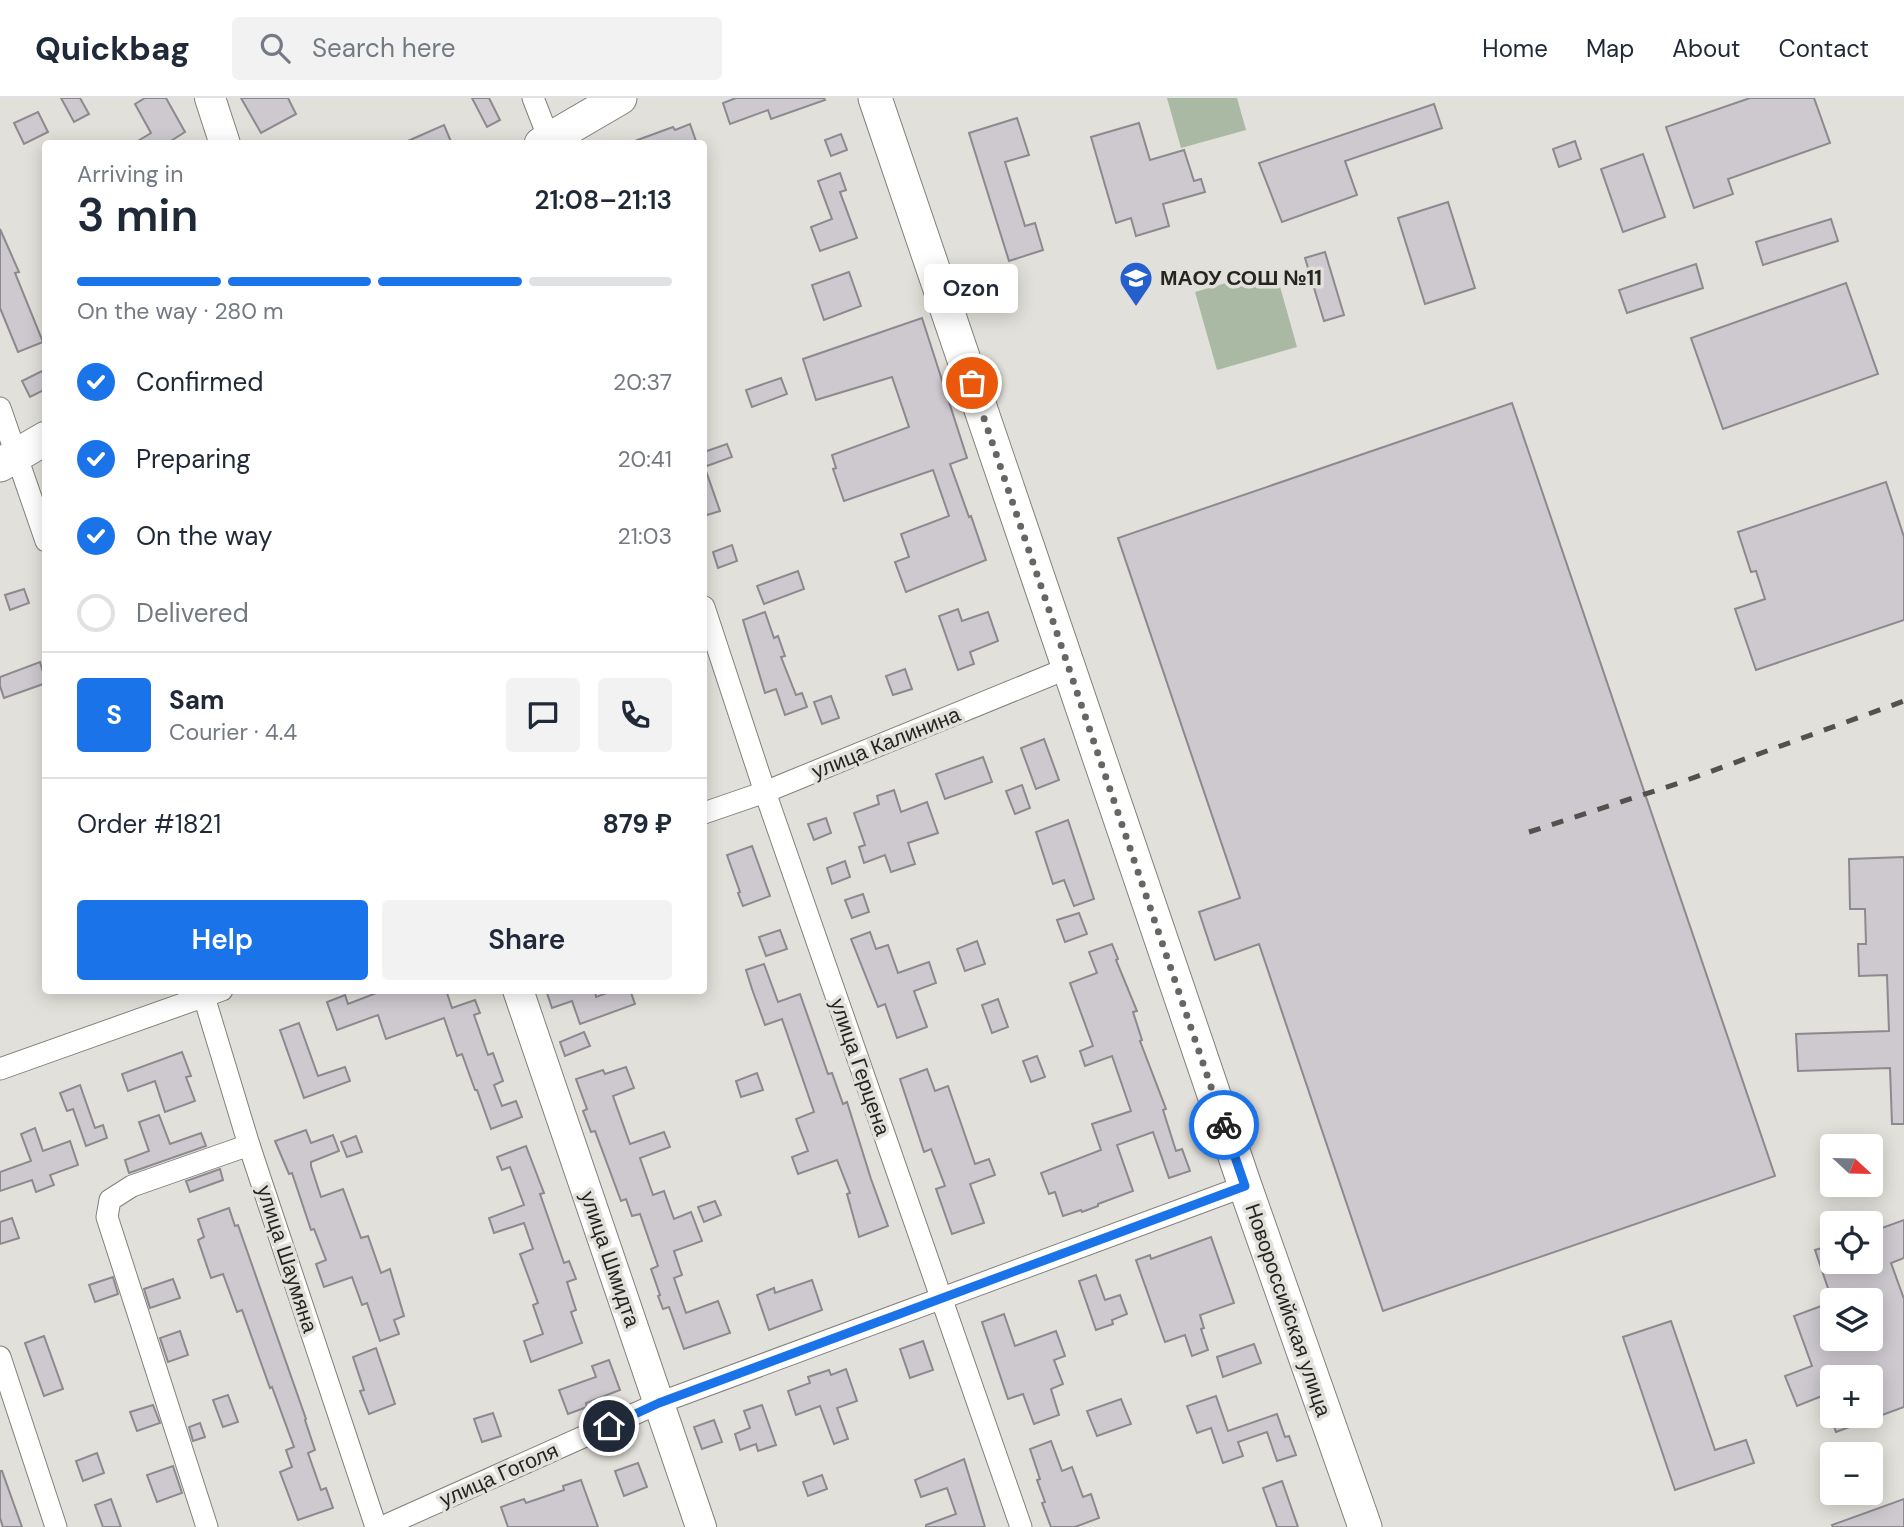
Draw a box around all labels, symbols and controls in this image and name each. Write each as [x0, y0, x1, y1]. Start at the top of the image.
search box [232, 17, 722, 80]
text: Quickbag [35, 27, 190, 70]
icon: search [256, 29, 294, 67]
text: Search here [312, 31, 455, 65]
text: Home [1482, 33, 1548, 64]
text: Map [1586, 33, 1634, 64]
text: About [1672, 33, 1741, 64]
text: Contact [1779, 33, 1869, 64]
text: Arriving in [77, 159, 183, 189]
text: 21:08–21:13 [535, 183, 672, 217]
text: 3 min [77, 185, 198, 245]
school or university icon: МАОУ СОШ №11 [1117, 259, 1155, 308]
callout: Ozon [925, 264, 1019, 313]
place label: МАОУ СОШ №11 [1160, 264, 1322, 292]
text: Ozon [943, 273, 999, 303]
text: On the way · 280 m [77, 296, 284, 326]
pin [942, 353, 1002, 413]
icon: check [77, 363, 115, 401]
icon: bag [953, 364, 991, 402]
text: Confirmed [136, 365, 263, 399]
text: 20:37 [613, 367, 672, 397]
icon: check [77, 440, 115, 478]
text: Preparing [136, 442, 251, 476]
text: 20:41 [617, 444, 672, 474]
icon: check [77, 517, 115, 555]
text: On the way [136, 519, 272, 553]
text: 21:03 [618, 521, 672, 551]
text: Delivered [136, 596, 249, 630]
button: chat [506, 678, 580, 752]
button: phone [598, 678, 672, 752]
text: Sam [169, 683, 224, 717]
text: S [106, 698, 122, 732]
street label: улица Калинина [808, 700, 965, 786]
text: Courier · 4.4 [169, 717, 297, 747]
text: Order #1821 [77, 807, 221, 841]
text: 879 ₽ [603, 807, 672, 841]
button: Help [77, 900, 368, 980]
button: Share [382, 900, 672, 980]
street label: улица Герцена [823, 995, 897, 1140]
courier [1189, 1090, 1259, 1160]
icon: bike [1205, 1106, 1243, 1144]
north arrow [1820, 1134, 1883, 1197]
map controls [1820, 1134, 1883, 1505]
street label: улица Шаумяна [250, 1182, 324, 1337]
street label: улица Шмидта [574, 1187, 646, 1331]
street label: Новороссийская улица [1238, 1200, 1338, 1421]
button: locate [1820, 1211, 1883, 1274]
button: layers [1820, 1288, 1883, 1351]
button: + [1820, 1365, 1883, 1428]
pin [579, 1396, 639, 1456]
icon: home [590, 1407, 628, 1445]
street label: улица Гоголя [435, 1436, 563, 1514]
button: − [1820, 1442, 1883, 1505]

